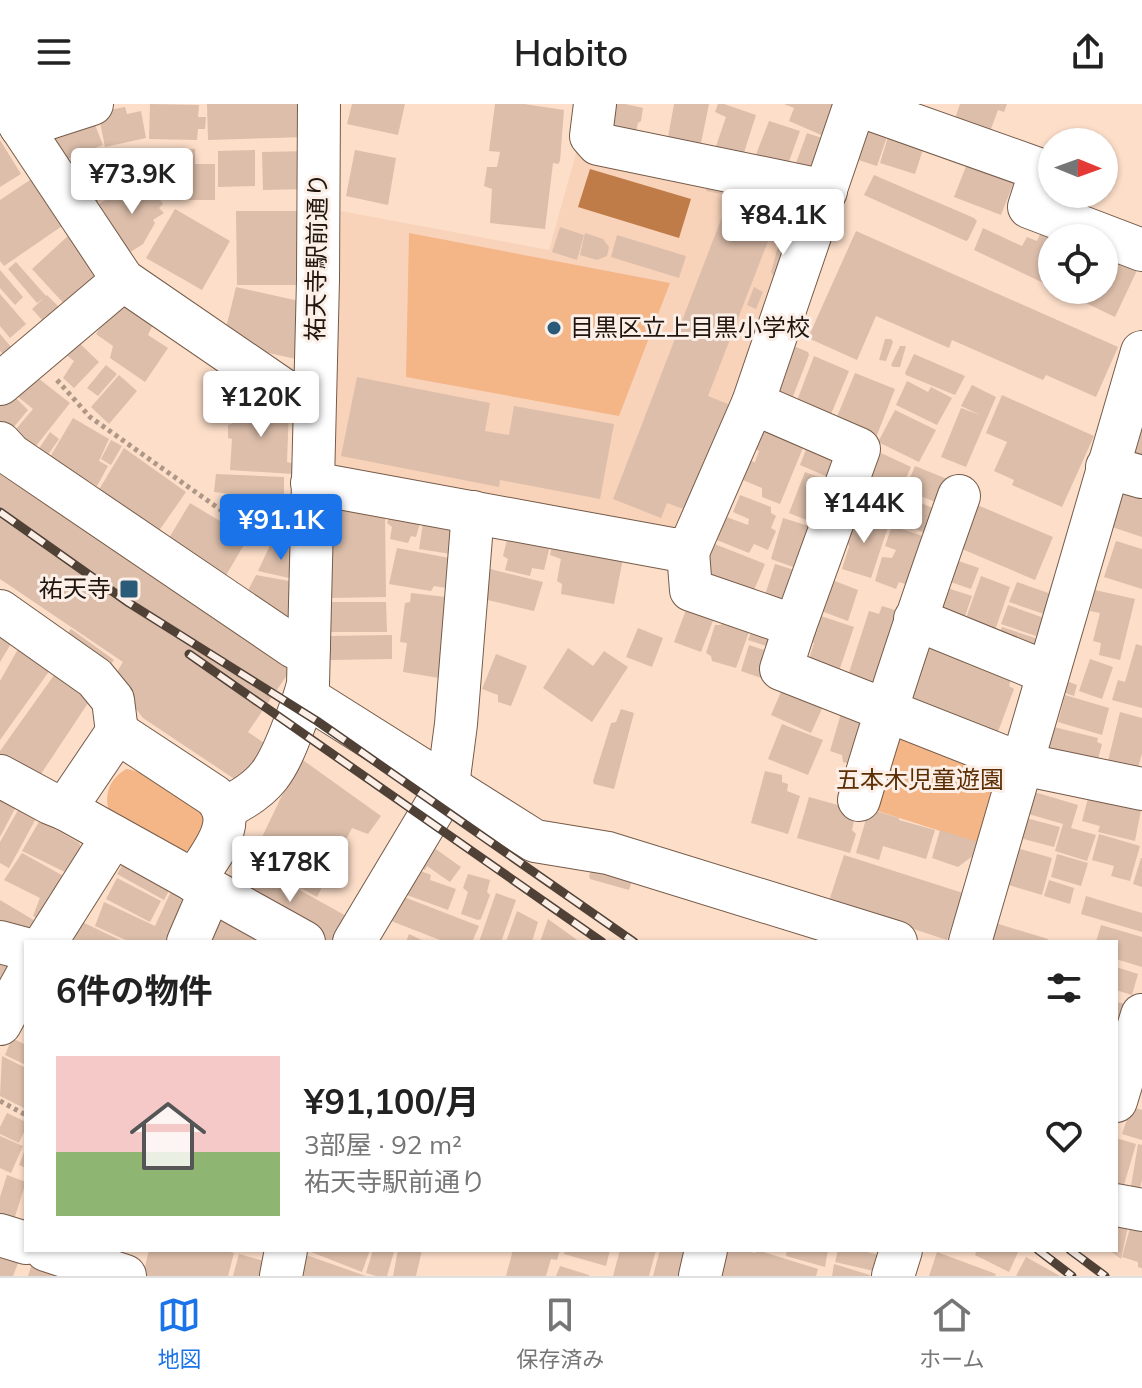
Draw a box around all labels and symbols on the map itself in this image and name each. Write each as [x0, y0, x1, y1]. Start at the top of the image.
north arrow [1038, 128, 1118, 208]
pin: ¥73.9K [67, 148, 197, 216]
street label: 祐天寺駅前通り [300, 173, 332, 341]
pin: ¥84.1K [718, 189, 848, 257]
place label: 目黒区立上目黒小学校 [570, 312, 810, 342]
marker: 目黒区立上目黒小学校 [545, 319, 563, 337]
pin: ¥120K [205, 371, 317, 439]
pin: ¥144K [808, 477, 920, 545]
pin: ¥91.1K [216, 494, 346, 562]
place label: 祐天寺 [39, 573, 111, 603]
marker: 祐天寺 [118, 578, 140, 600]
park label: 五本木児童遊園 [836, 764, 1004, 794]
pin: ¥178K [234, 836, 346, 904]

